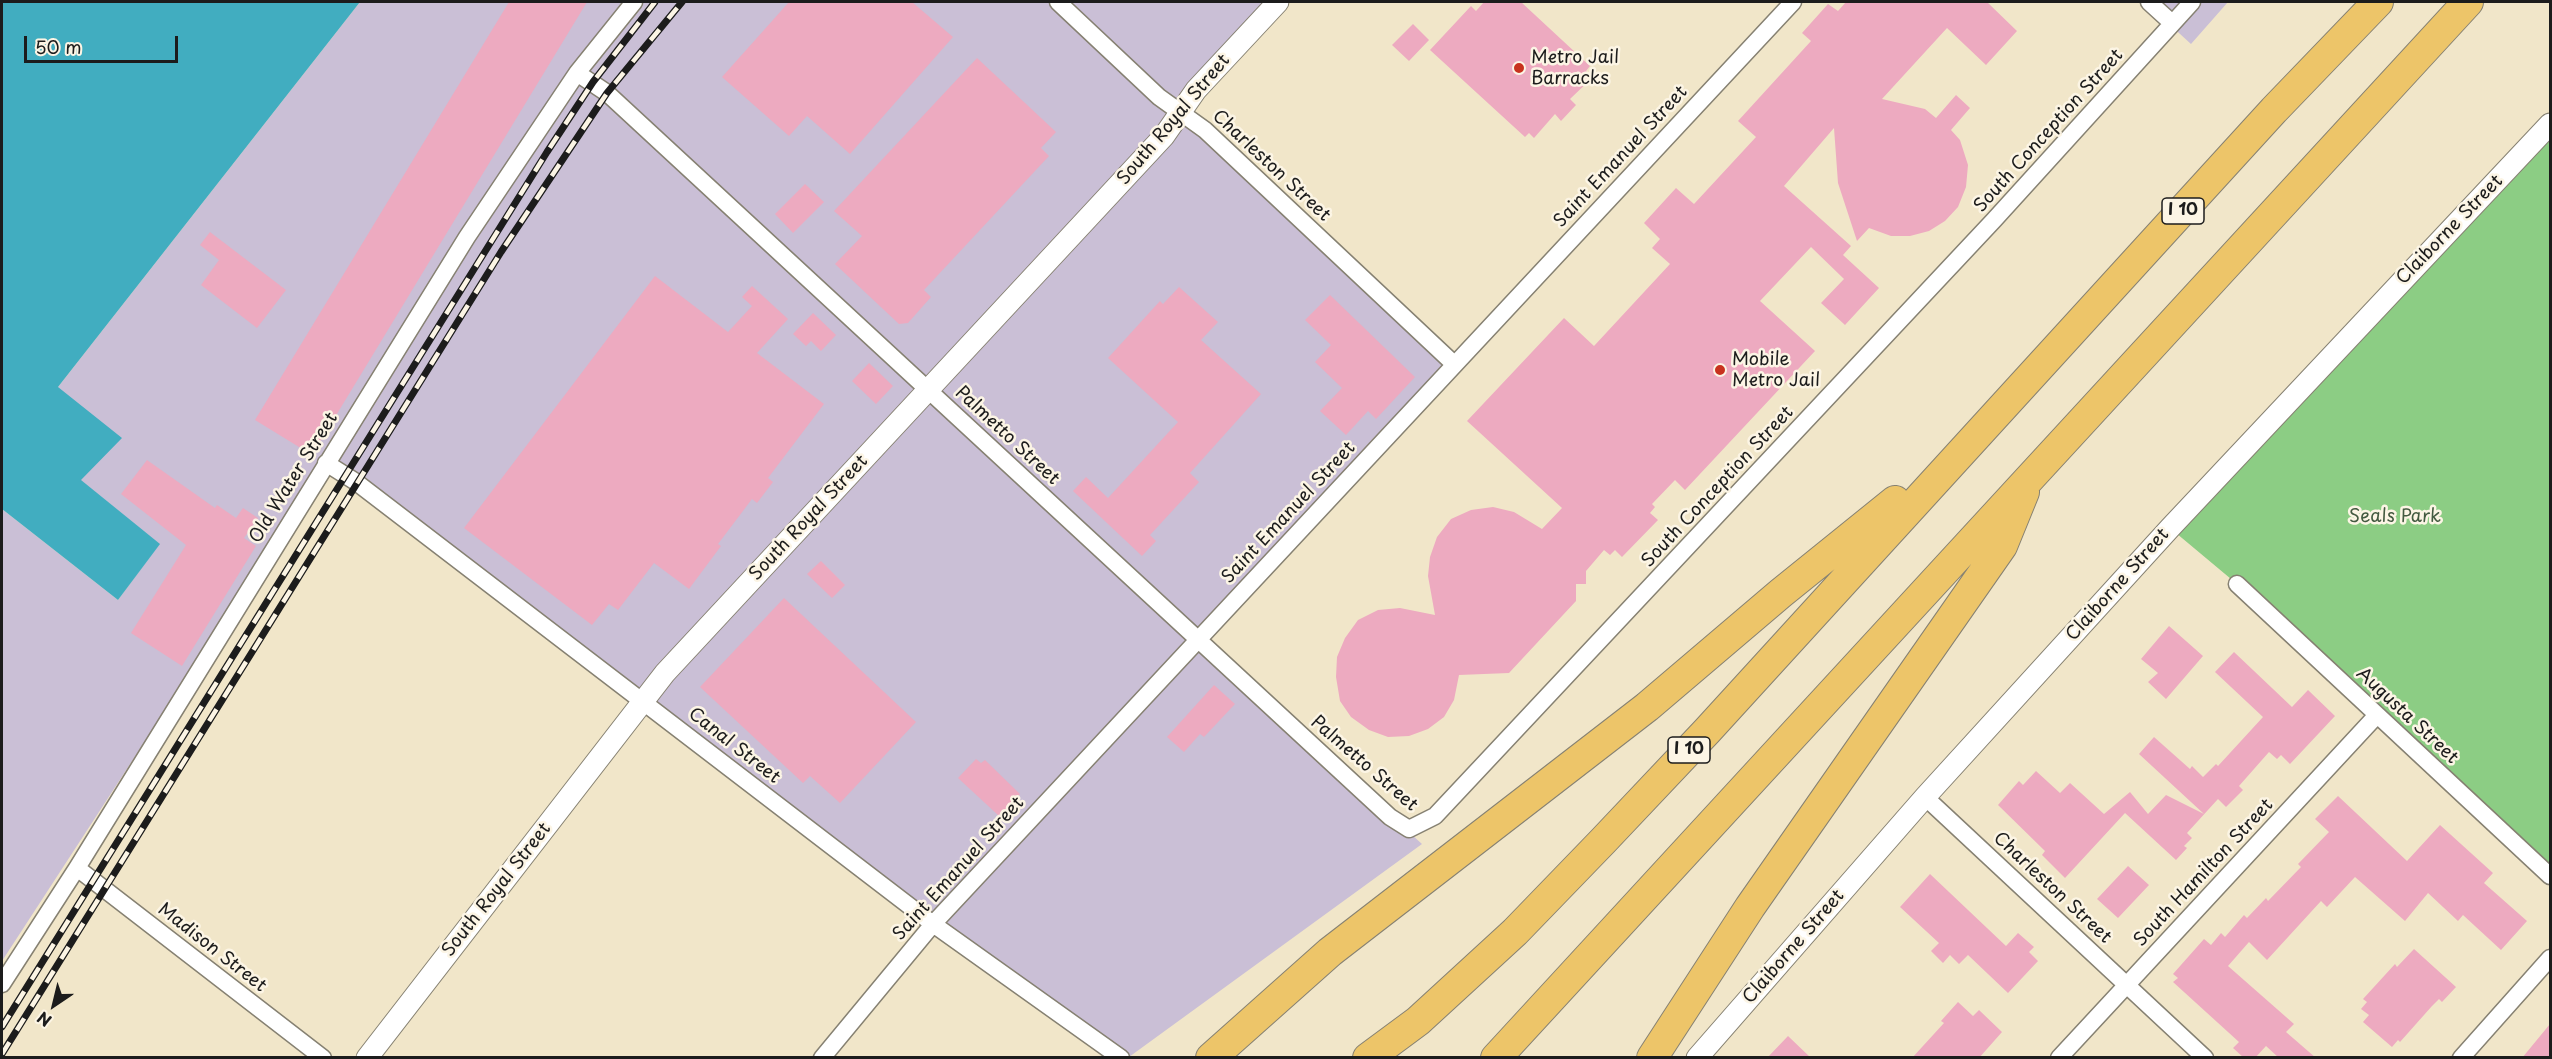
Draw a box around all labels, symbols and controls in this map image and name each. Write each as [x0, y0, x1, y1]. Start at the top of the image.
scale bar [27, 24, 182, 62]
text: 50 m [35, 33, 82, 60]
street label: South Conception Street [1970, 45, 2128, 217]
place label: Metro Jail Barracks [1531, 47, 1619, 90]
street label: South Royal Street [1113, 50, 1235, 190]
marker: Metro Jail Barracks [1512, 61, 1526, 75]
street label: Saint Emanuel Street [1550, 82, 1692, 232]
street label: Charleston Street [1207, 106, 1335, 226]
street label: Claiborne Street [2392, 171, 2508, 289]
road number: I 10 [2162, 198, 2204, 224]
place label: Mobile Metro Jail [1732, 349, 1820, 392]
marker: Mobile Metro Jail [1713, 363, 1727, 377]
street label: Palmetto Street [950, 382, 1064, 490]
street label: South Conception Street [1638, 402, 1798, 572]
street label: Old Water Street [245, 409, 343, 547]
street label: Saint Emanuel Street [1218, 438, 1360, 588]
street label: South Royal Street [745, 451, 873, 585]
park label: Seals Park [2349, 506, 2441, 528]
street label: Claiborne Street [2062, 524, 2174, 646]
street label: Augusta Street [2352, 663, 2462, 769]
street label: Canal Street [684, 703, 784, 789]
street label: Palmetto Street [1306, 712, 1422, 816]
road number: I 10 [1668, 737, 1710, 763]
street label: Saint Emanuel Street [889, 793, 1029, 945]
street label: South Hamilton Street [2130, 795, 2278, 951]
street label: South Royal Street [438, 819, 556, 961]
street label: Charleston Street [1988, 828, 2116, 948]
street label: Claiborne Street [1739, 886, 1849, 1008]
street label: Madison Street [153, 899, 271, 997]
north arrow [24, 975, 84, 1035]
text: N [32, 1006, 56, 1033]

